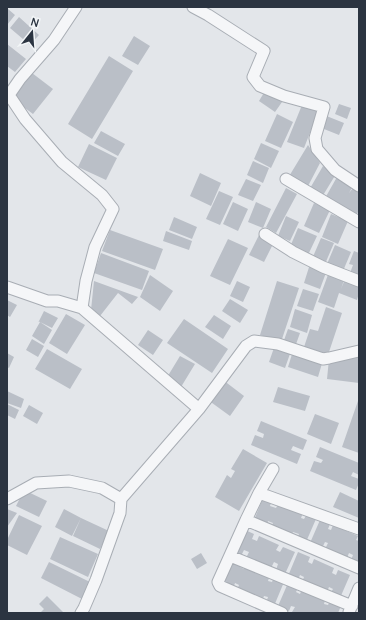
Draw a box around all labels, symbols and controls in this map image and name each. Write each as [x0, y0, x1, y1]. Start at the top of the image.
north arrow [12, 12, 52, 52]
text: N [29, 14, 41, 30]

